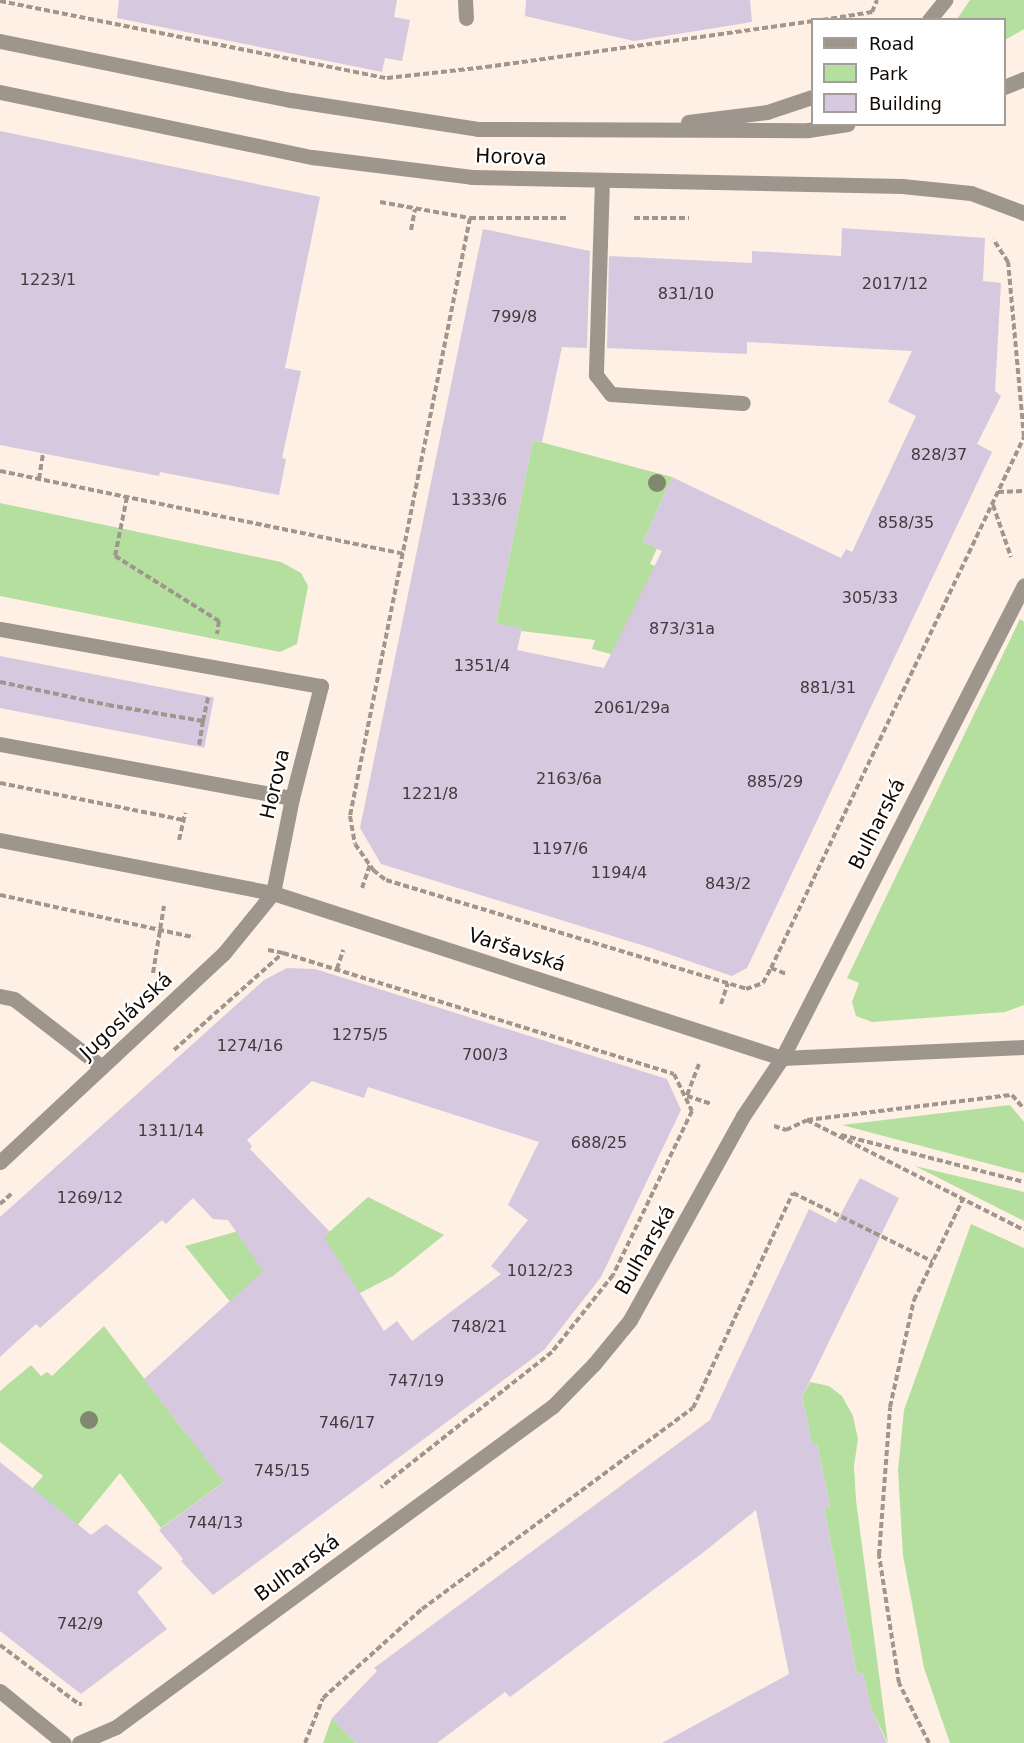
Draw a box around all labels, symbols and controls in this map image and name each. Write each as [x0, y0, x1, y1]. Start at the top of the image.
legend [811, 18, 1006, 126]
text: Road [869, 33, 914, 54]
text: Park [869, 63, 908, 84]
text: Building [869, 93, 942, 114]
street label: Horova [475, 144, 547, 170]
house number: 1223/1 [20, 270, 76, 290]
house number: 2017/12 [862, 274, 928, 294]
house number: 831/10 [658, 284, 714, 304]
house number: 799/8 [491, 307, 537, 327]
house number: 828/37 [911, 445, 967, 465]
house number: 1333/6 [451, 490, 507, 510]
house number: 858/35 [878, 513, 934, 533]
house number: 305/33 [842, 588, 898, 608]
house number: 873/31a [649, 619, 715, 639]
house number: 1351/4 [454, 656, 510, 676]
house number: 881/31 [800, 678, 856, 698]
house number: 2061/29a [594, 698, 670, 718]
street label: Horova [255, 747, 295, 821]
house number: 2163/6a [536, 769, 602, 789]
house number: 885/29 [747, 772, 803, 792]
street label: Bulharská [844, 774, 910, 874]
house number: 1221/8 [402, 784, 458, 804]
house number: 1197/6 [532, 839, 588, 859]
house number: 1194/4 [591, 863, 647, 883]
house number: 843/2 [705, 874, 751, 894]
street label: Varšavská [465, 923, 569, 977]
street label: Jugoslávská [75, 967, 177, 1065]
house number: 1275/5 [332, 1025, 388, 1045]
house number: 1274/16 [217, 1036, 283, 1056]
house number: 700/3 [462, 1045, 508, 1065]
house number: 1311/14 [138, 1121, 204, 1141]
house number: 688/25 [571, 1133, 627, 1153]
house number: 1269/12 [57, 1188, 123, 1208]
street label: Bulharská [610, 1201, 680, 1299]
house number: 1012/23 [507, 1261, 573, 1281]
house number: 748/21 [451, 1317, 507, 1337]
house number: 747/19 [388, 1371, 444, 1391]
house number: 746/17 [319, 1413, 375, 1433]
house number: 745/15 [254, 1461, 310, 1481]
house number: 744/13 [187, 1513, 243, 1533]
street label: Bulharská [250, 1529, 344, 1607]
house number: 742/9 [57, 1614, 103, 1634]

